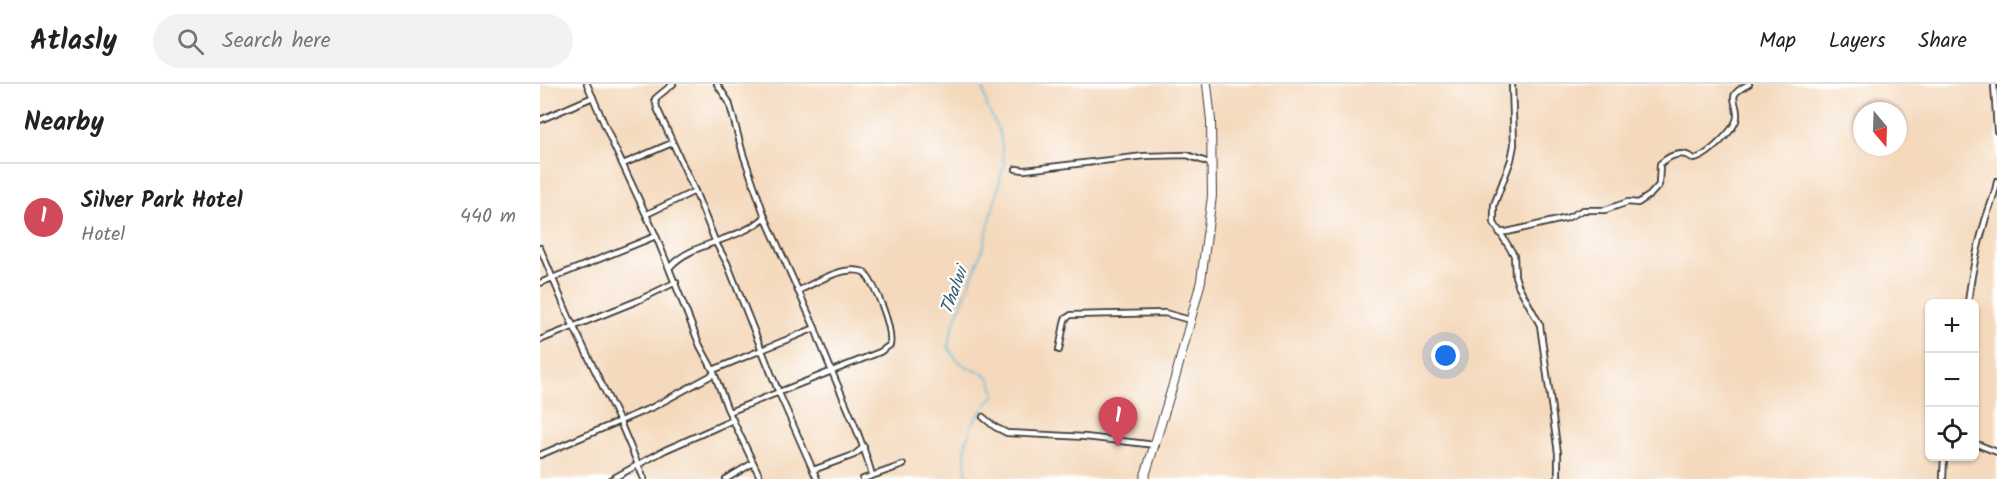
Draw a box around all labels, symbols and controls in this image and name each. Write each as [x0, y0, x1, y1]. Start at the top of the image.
search box [153, 14, 573, 68]
text: Atlasly [30, 19, 117, 64]
text: Search here [222, 24, 331, 59]
icon: search [174, 25, 207, 58]
text: Map [1759, 25, 1796, 58]
text: Layers [1829, 25, 1885, 58]
text: Share [1918, 25, 1967, 58]
text: Nearby [24, 102, 104, 144]
north arrow [1853, 102, 1907, 156]
text: Silver Park Hotel [81, 184, 243, 219]
text: 1 [40, 201, 47, 233]
text: 440 m [460, 201, 516, 233]
text: Hotel [81, 219, 125, 251]
water label: Thalwi [933, 260, 978, 319]
map controls [1925, 299, 1979, 461]
button: + [1925, 299, 1979, 353]
your location [1431, 341, 1460, 370]
button: − [1925, 353, 1979, 407]
pin: 1 [1098, 398, 1138, 447]
button: locate [1925, 407, 1979, 461]

